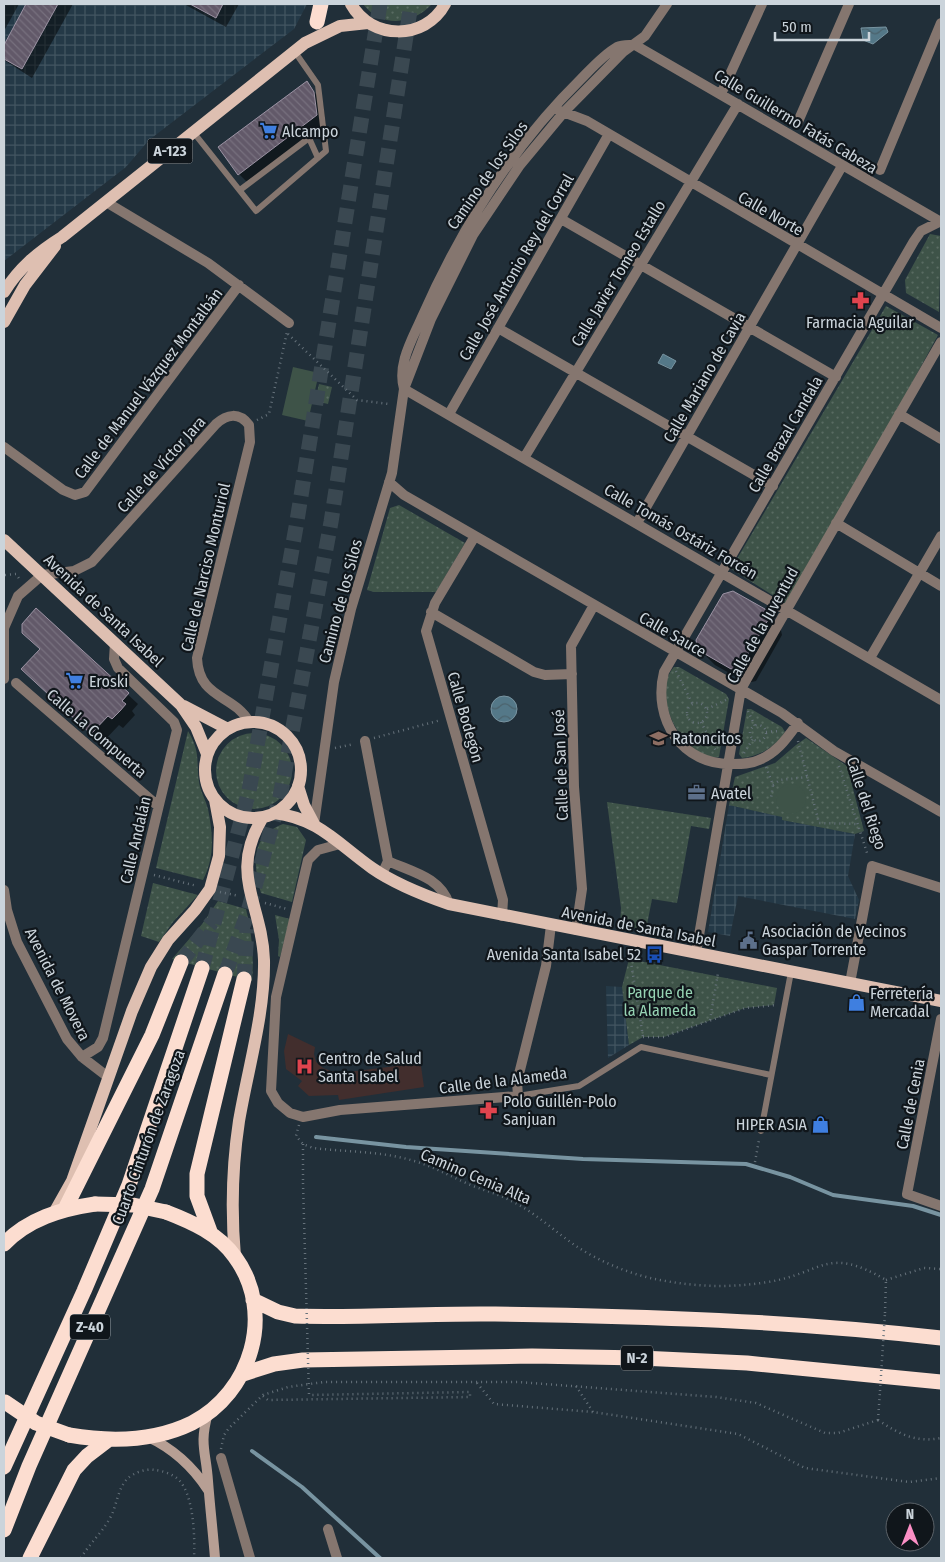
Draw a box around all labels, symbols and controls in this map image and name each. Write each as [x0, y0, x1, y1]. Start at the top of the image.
scale bar [775, 10, 869, 42]
text: 50 m [782, 18, 812, 36]
street label: Calle Guillermo Fatás Cabeza [711, 65, 881, 178]
street label: Camino de los Silos [443, 117, 532, 233]
supermarket icon: Alcampo [258, 121, 278, 141]
place label: Alcampo [282, 122, 338, 141]
road number: A-123 [148, 138, 192, 164]
street label: Calle José Antonio Rey del Corral [455, 171, 578, 364]
street label: Calle Norte [735, 187, 807, 240]
street label: Calle Javier Tomeo Estallo [567, 197, 670, 350]
street label: Calle de Manuel Vázquez Montalbán [70, 284, 226, 482]
pharmacy icon: Farmacia Aguilar [850, 291, 870, 311]
street label: Calle Mariano de Cavia [659, 308, 750, 446]
place label: Farmacia Aguilar [806, 313, 914, 332]
street label: Calle Brazal Candala [744, 372, 827, 496]
street label: Calle de Víctor Jara [113, 412, 210, 516]
street label: Calle Tomás Ostáriz Forcén [601, 480, 761, 583]
street label: Calle de Narciso Monturiol [177, 481, 234, 653]
street label: Camino de los Silos [315, 537, 366, 665]
street label: Avenida de Santa Isabel [40, 550, 167, 671]
street label: Calle de la Juventud [723, 564, 802, 687]
street label: Calle Sauce [636, 608, 710, 661]
street label: Calle Bodegón [444, 670, 488, 765]
supermarket icon: Eroski [65, 671, 85, 691]
place label: Eroski [89, 672, 128, 691]
street label: Calle La Compuerta [43, 685, 151, 782]
street label: Calle de San José [549, 709, 572, 821]
school or university icon: Ratoncitos [648, 728, 668, 748]
place label: Ratoncitos [672, 729, 742, 748]
street label: Calle del Riego [843, 754, 890, 852]
office icon: Avatel [687, 783, 707, 803]
place label: Avatel [711, 784, 751, 803]
street label: Calle Andalán [116, 795, 155, 886]
street label: Avenida de Santa Isabel [560, 902, 718, 951]
place label: Asociación de Vecinos Gaspar Torrente [762, 922, 906, 959]
street label: Avenida de Movera [21, 925, 94, 1044]
public building icon: Asociación de Vecinos Gaspar Torrente [738, 930, 758, 950]
bus stop icon: Avenida Santa Isabel 52 [645, 944, 665, 964]
place label: Avenida Santa Isabel 52 [487, 945, 641, 964]
park label: Parque de la Alameda [624, 983, 697, 1020]
place label: Ferretería Mercadal [870, 984, 933, 1021]
shop icon: Ferretería Mercadal [846, 992, 866, 1012]
street label: Cuarto Cinturón de Zaragoza [108, 1047, 189, 1227]
place label: Centro de Salud Santa Isabel [318, 1049, 422, 1086]
hospital icon: Centro de Salud Santa Isabel [294, 1057, 314, 1077]
street label: Calle de Cenia [892, 1057, 929, 1151]
street label: Calle de la Alameda [438, 1063, 568, 1098]
place label: Polo Guillén-Polo Sanjuan [503, 1092, 617, 1129]
pharmacy icon: Polo Guillén-Polo Sanjuan [479, 1100, 499, 1120]
shop icon: HIPER ASIA [811, 1114, 831, 1134]
place label: HIPER ASIA [736, 1115, 808, 1134]
street label: Camino Cenia Alta [418, 1145, 534, 1208]
road number: Z-40 [70, 1314, 110, 1340]
road number: N-2 [621, 1346, 653, 1370]
north arrow [885, 1502, 935, 1552]
text: N [906, 1506, 914, 1523]

